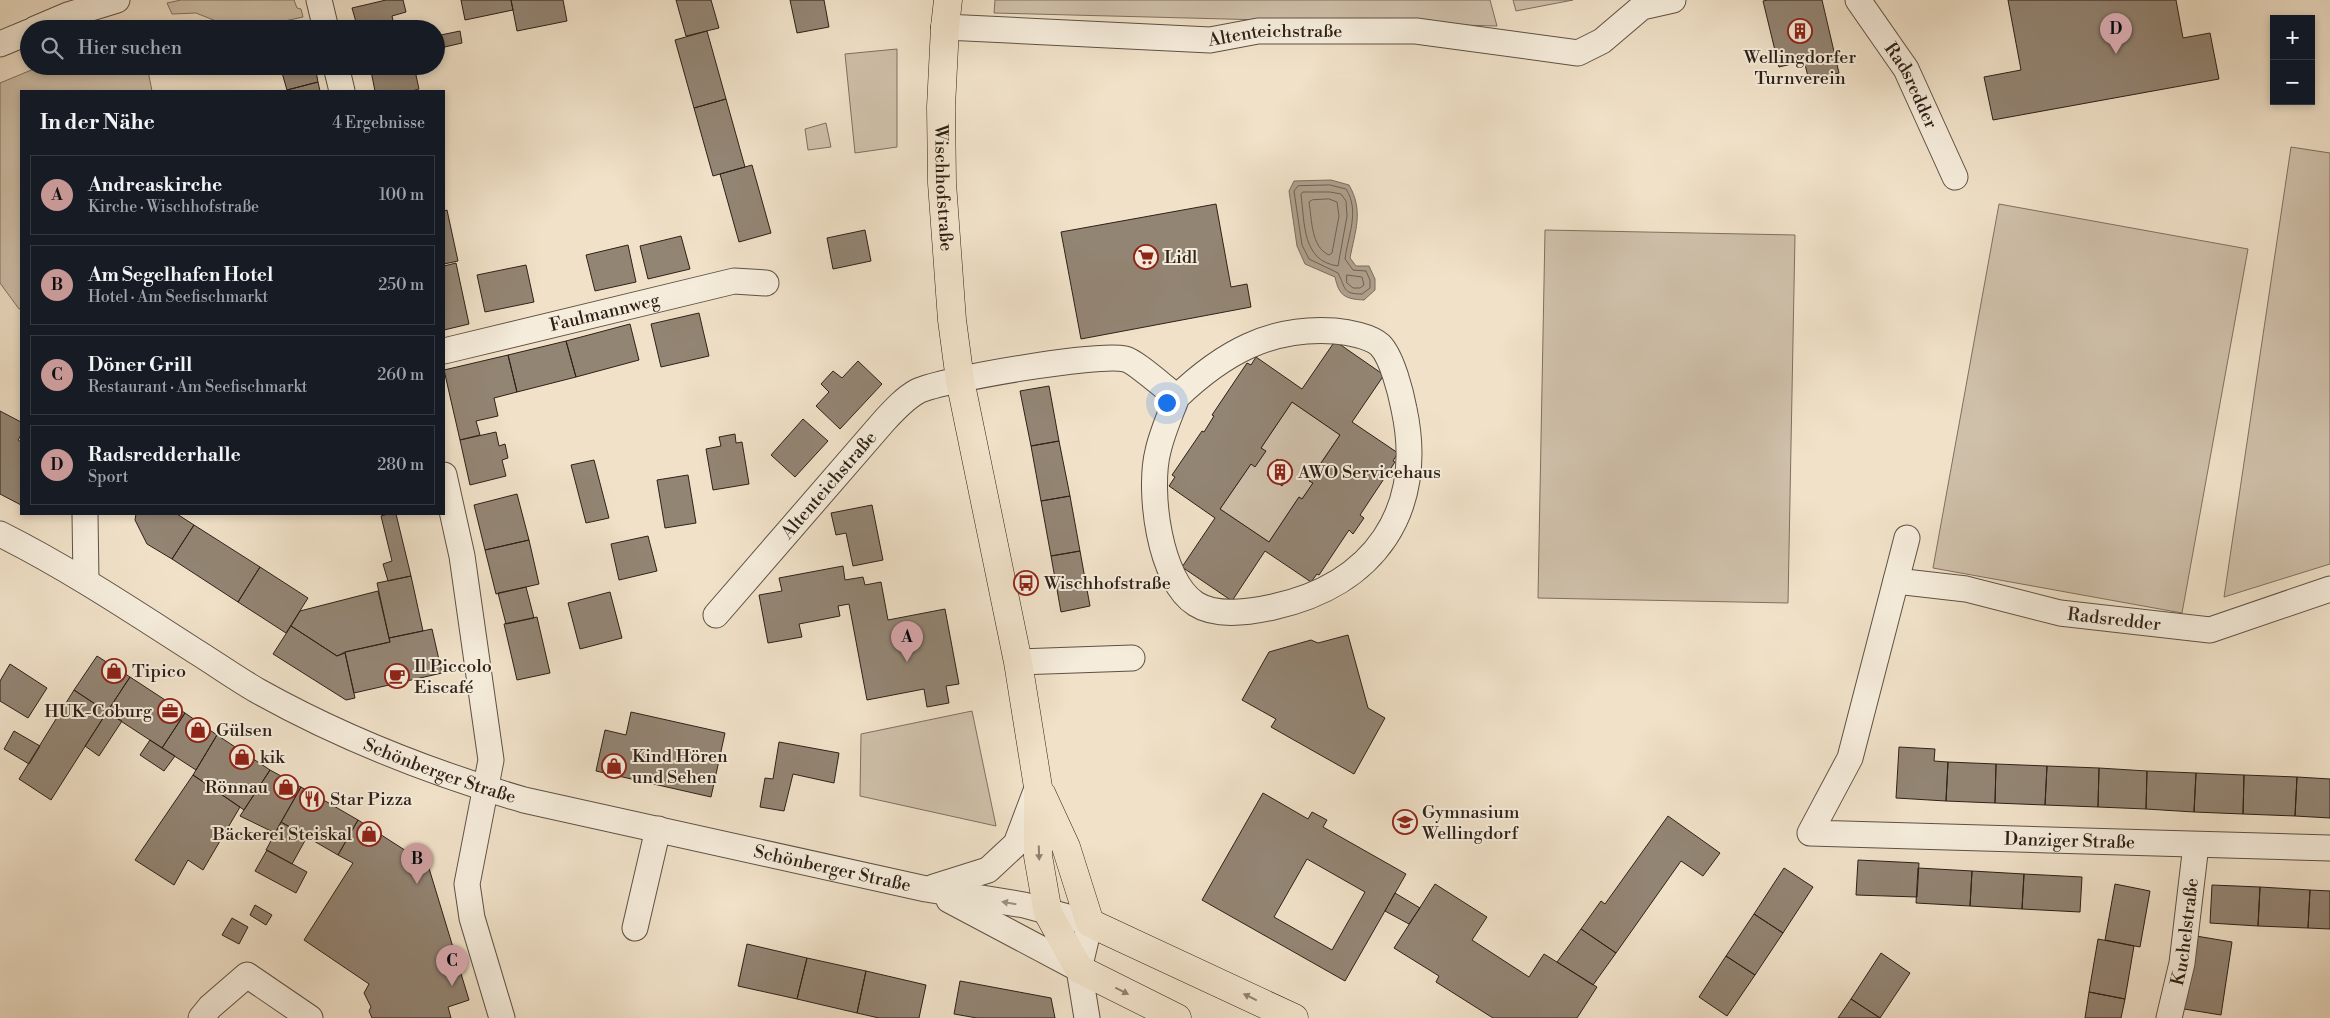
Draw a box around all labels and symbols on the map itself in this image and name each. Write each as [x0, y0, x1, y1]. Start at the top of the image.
pin: D [2100, 13, 2132, 54]
building icon: Wellingdorfer Turnverein [1787, 18, 1813, 44]
street label: Altenteichstraße [1205, 20, 1342, 52]
street label: Radsredder [1879, 38, 1943, 132]
place label: Wellingdorfer Turnverein [1743, 46, 1856, 90]
street label: Wischhofstraße [930, 123, 958, 252]
supermarket icon: Lidl [1133, 244, 1159, 270]
place label: Lidl [1164, 246, 1198, 269]
street label: Faulmannweg [547, 288, 662, 337]
your location [1154, 390, 1180, 416]
street label: Altenteichstraße [775, 426, 882, 544]
building icon: AWO Servicehaus [1267, 459, 1293, 485]
place label: AWO Servicehaus [1297, 461, 1441, 484]
bus stop icon: Wischhofstraße [1013, 570, 1039, 596]
place label: Wischhofstraße [1043, 572, 1171, 595]
street label: Radsredder [2066, 602, 2162, 636]
pin: A [891, 621, 923, 662]
place label: Il Piccolo Eiscafé [414, 655, 492, 699]
shop icon: Tipico [101, 658, 127, 684]
place label: Tipico [132, 660, 186, 683]
cafe icon: Il Piccolo Eiscafé [384, 663, 410, 689]
office icon: HUK-Coburg [157, 698, 183, 724]
place label: HUK-Coburg [44, 700, 153, 723]
shop icon: Gülsen [185, 717, 211, 743]
place label: Gülsen [216, 719, 273, 742]
street label: Schönberger Straße [360, 733, 519, 808]
shop icon: kik [229, 744, 255, 770]
place label: Kind Hören und Sehen [632, 745, 728, 789]
place label: kik [260, 746, 286, 769]
shop icon: Kind Hören und Sehen [601, 753, 627, 779]
shop icon: Rönnau [273, 774, 299, 800]
place label: Rönnau [205, 776, 269, 799]
restaurant icon: Star Pizza [299, 786, 325, 812]
place label: Star Pizza [330, 788, 413, 811]
place label: Gymnasium Wellingdorf [1421, 801, 1520, 845]
school or university icon: Gymnasium Wellingdorf [1392, 809, 1418, 835]
shop icon: Bäckerei Steiskal [356, 821, 382, 847]
place label: Bäckerei Steiskal [212, 823, 353, 846]
street label: Danziger Straße [2004, 827, 2135, 854]
street label: Schönberger Straße [752, 840, 913, 897]
pin: B [401, 843, 433, 884]
one-way arrow [1035, 846, 1043, 862]
street label: Kuchelstraße [2166, 877, 2204, 988]
one-way arrow [1001, 899, 1017, 907]
pin: C [436, 945, 468, 986]
one-way arrow [1115, 987, 1130, 995]
one-way arrow [1243, 992, 1257, 1000]

